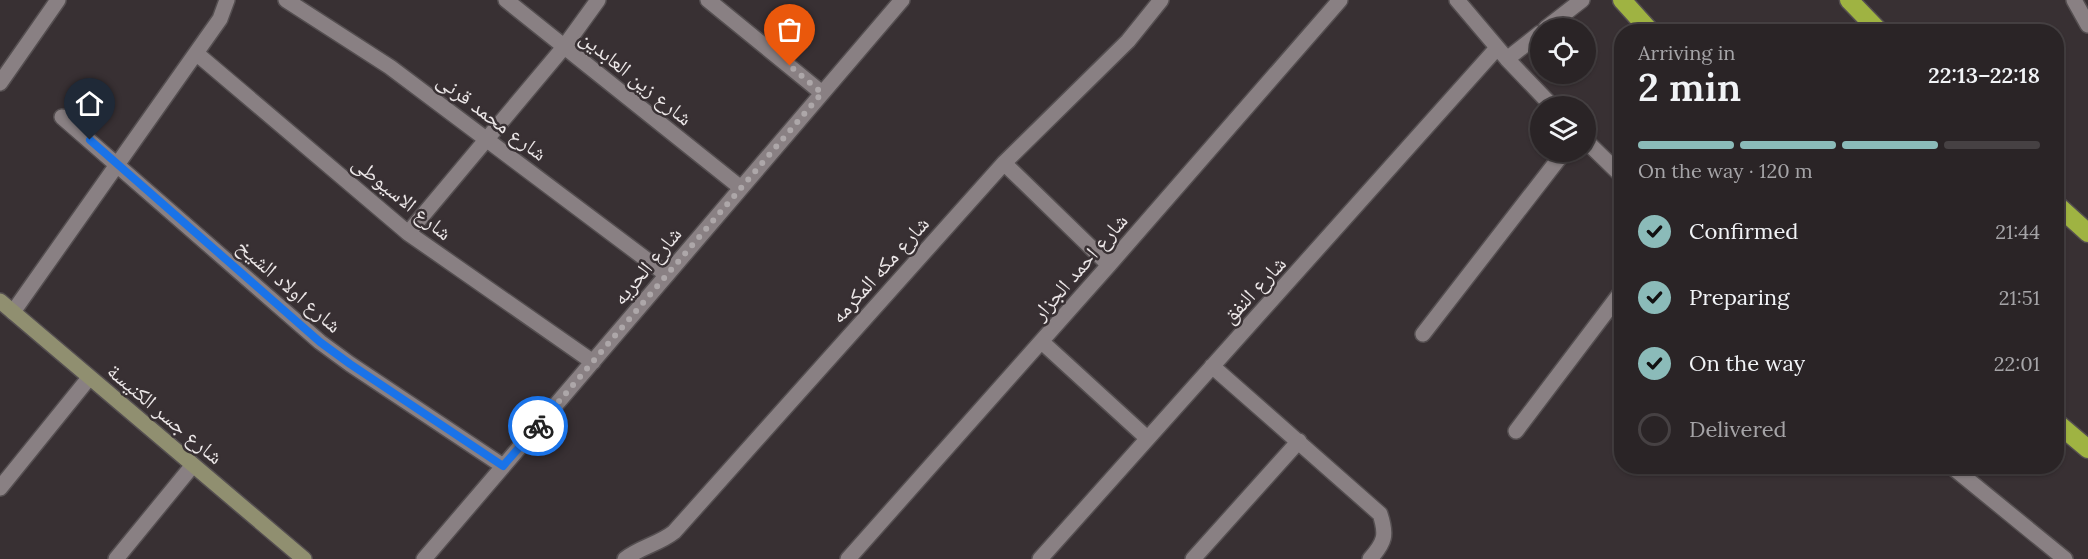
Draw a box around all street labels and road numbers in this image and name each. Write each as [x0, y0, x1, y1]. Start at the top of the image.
street label: شارع زين العابدين [574, 24, 698, 131]
street label: شارع محمد قرنى [432, 66, 553, 167]
street label: شارع الاسيوطى [347, 149, 458, 246]
street label: شارع احمد الجزار [1025, 208, 1133, 326]
street label: شارع مكه المكرمه [824, 210, 935, 329]
street label: شارع الحريه [606, 221, 687, 310]
street label: شارع اولاد الشيخ [231, 233, 347, 339]
street label: شارع النفق [1216, 250, 1292, 329]
street label: شارع جسر الكنيسة [102, 357, 229, 470]

